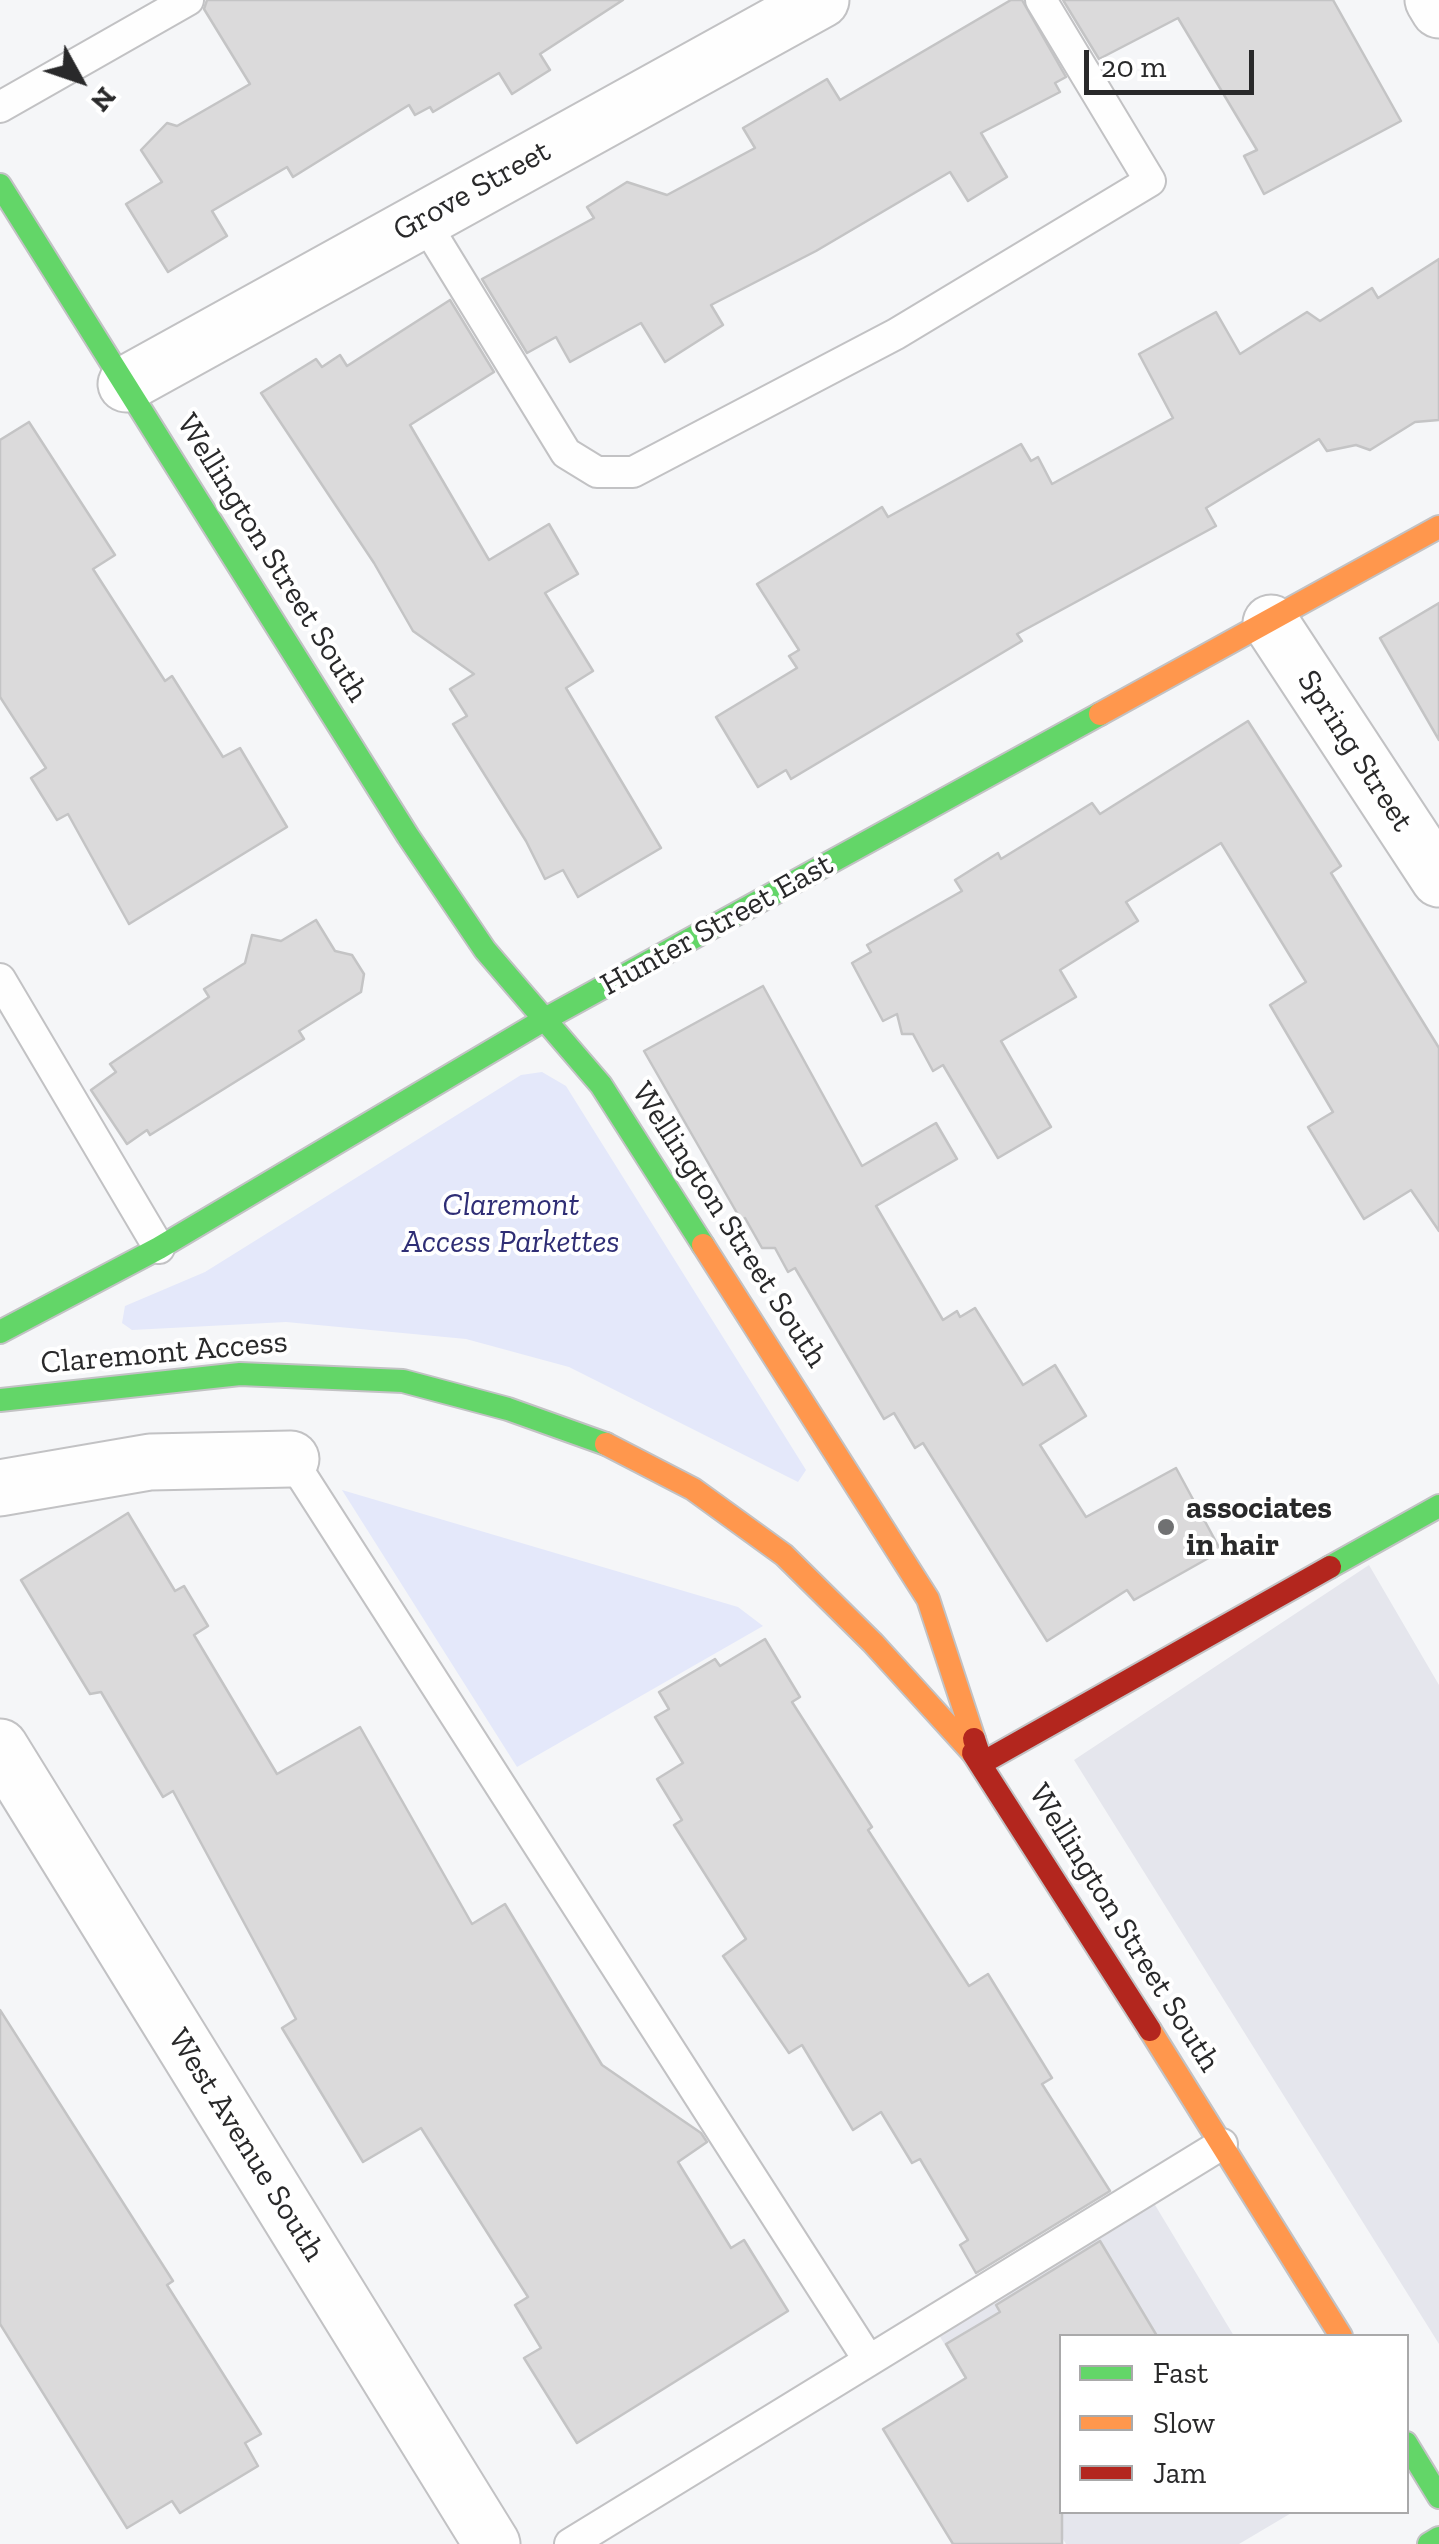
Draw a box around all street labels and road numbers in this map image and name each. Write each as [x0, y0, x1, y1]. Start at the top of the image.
street label: Grove Street [387, 132, 557, 250]
street label: Wellington Street South [168, 407, 376, 709]
street label: Spring Street [1289, 663, 1421, 839]
street label: Hunter Street East [594, 845, 840, 1005]
street label: Wellington Street South [622, 1075, 836, 1375]
street label: Claremont Access [39, 1323, 289, 1383]
street label: Wellington Street South [1020, 1777, 1228, 2079]
street label: West Avenue South [159, 2022, 333, 2268]

